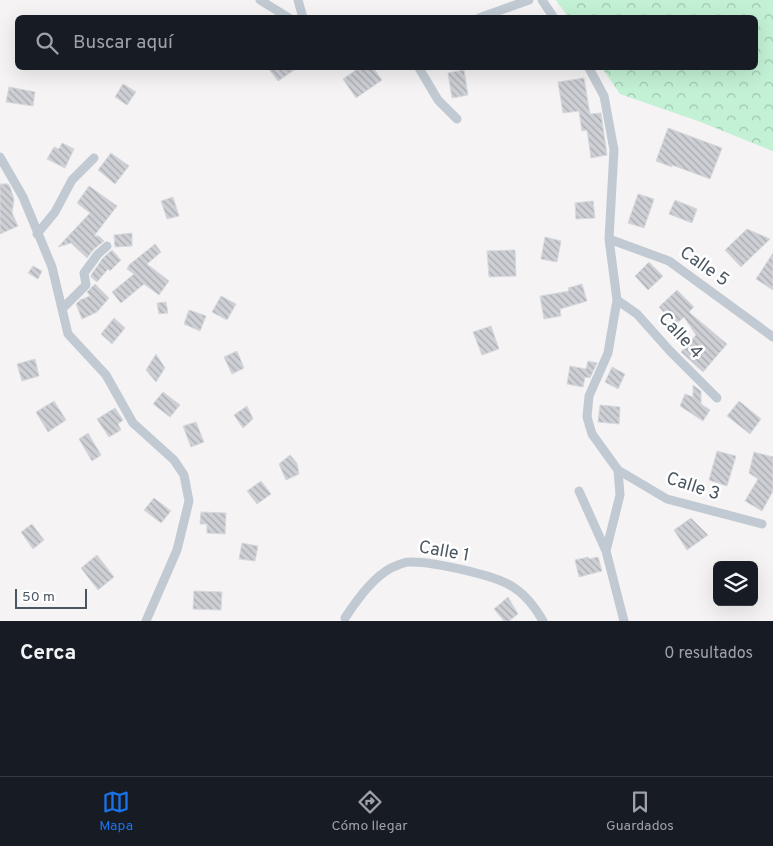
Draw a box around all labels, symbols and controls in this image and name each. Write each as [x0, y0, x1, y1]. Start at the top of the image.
search box [15, 15, 758, 70]
icon: search [33, 29, 61, 57]
text: Buscar aquí [73, 31, 173, 55]
street label: Calle 5 [675, 242, 733, 292]
street label: Calle 4 [653, 308, 707, 364]
street label: Calle 3 [663, 468, 723, 506]
street label: Calle 1 [417, 536, 471, 568]
map controls [713, 561, 758, 606]
button: layers [713, 561, 758, 606]
scale bar [15, 586, 88, 609]
text: 50 m [22, 589, 55, 606]
text: Cerca [20, 640, 76, 667]
text: 0 resultados [664, 644, 753, 664]
tab: Mapa [99, 788, 133, 835]
tab: Cómo llegar [331, 788, 408, 835]
tab: Guardados [606, 788, 674, 835]

